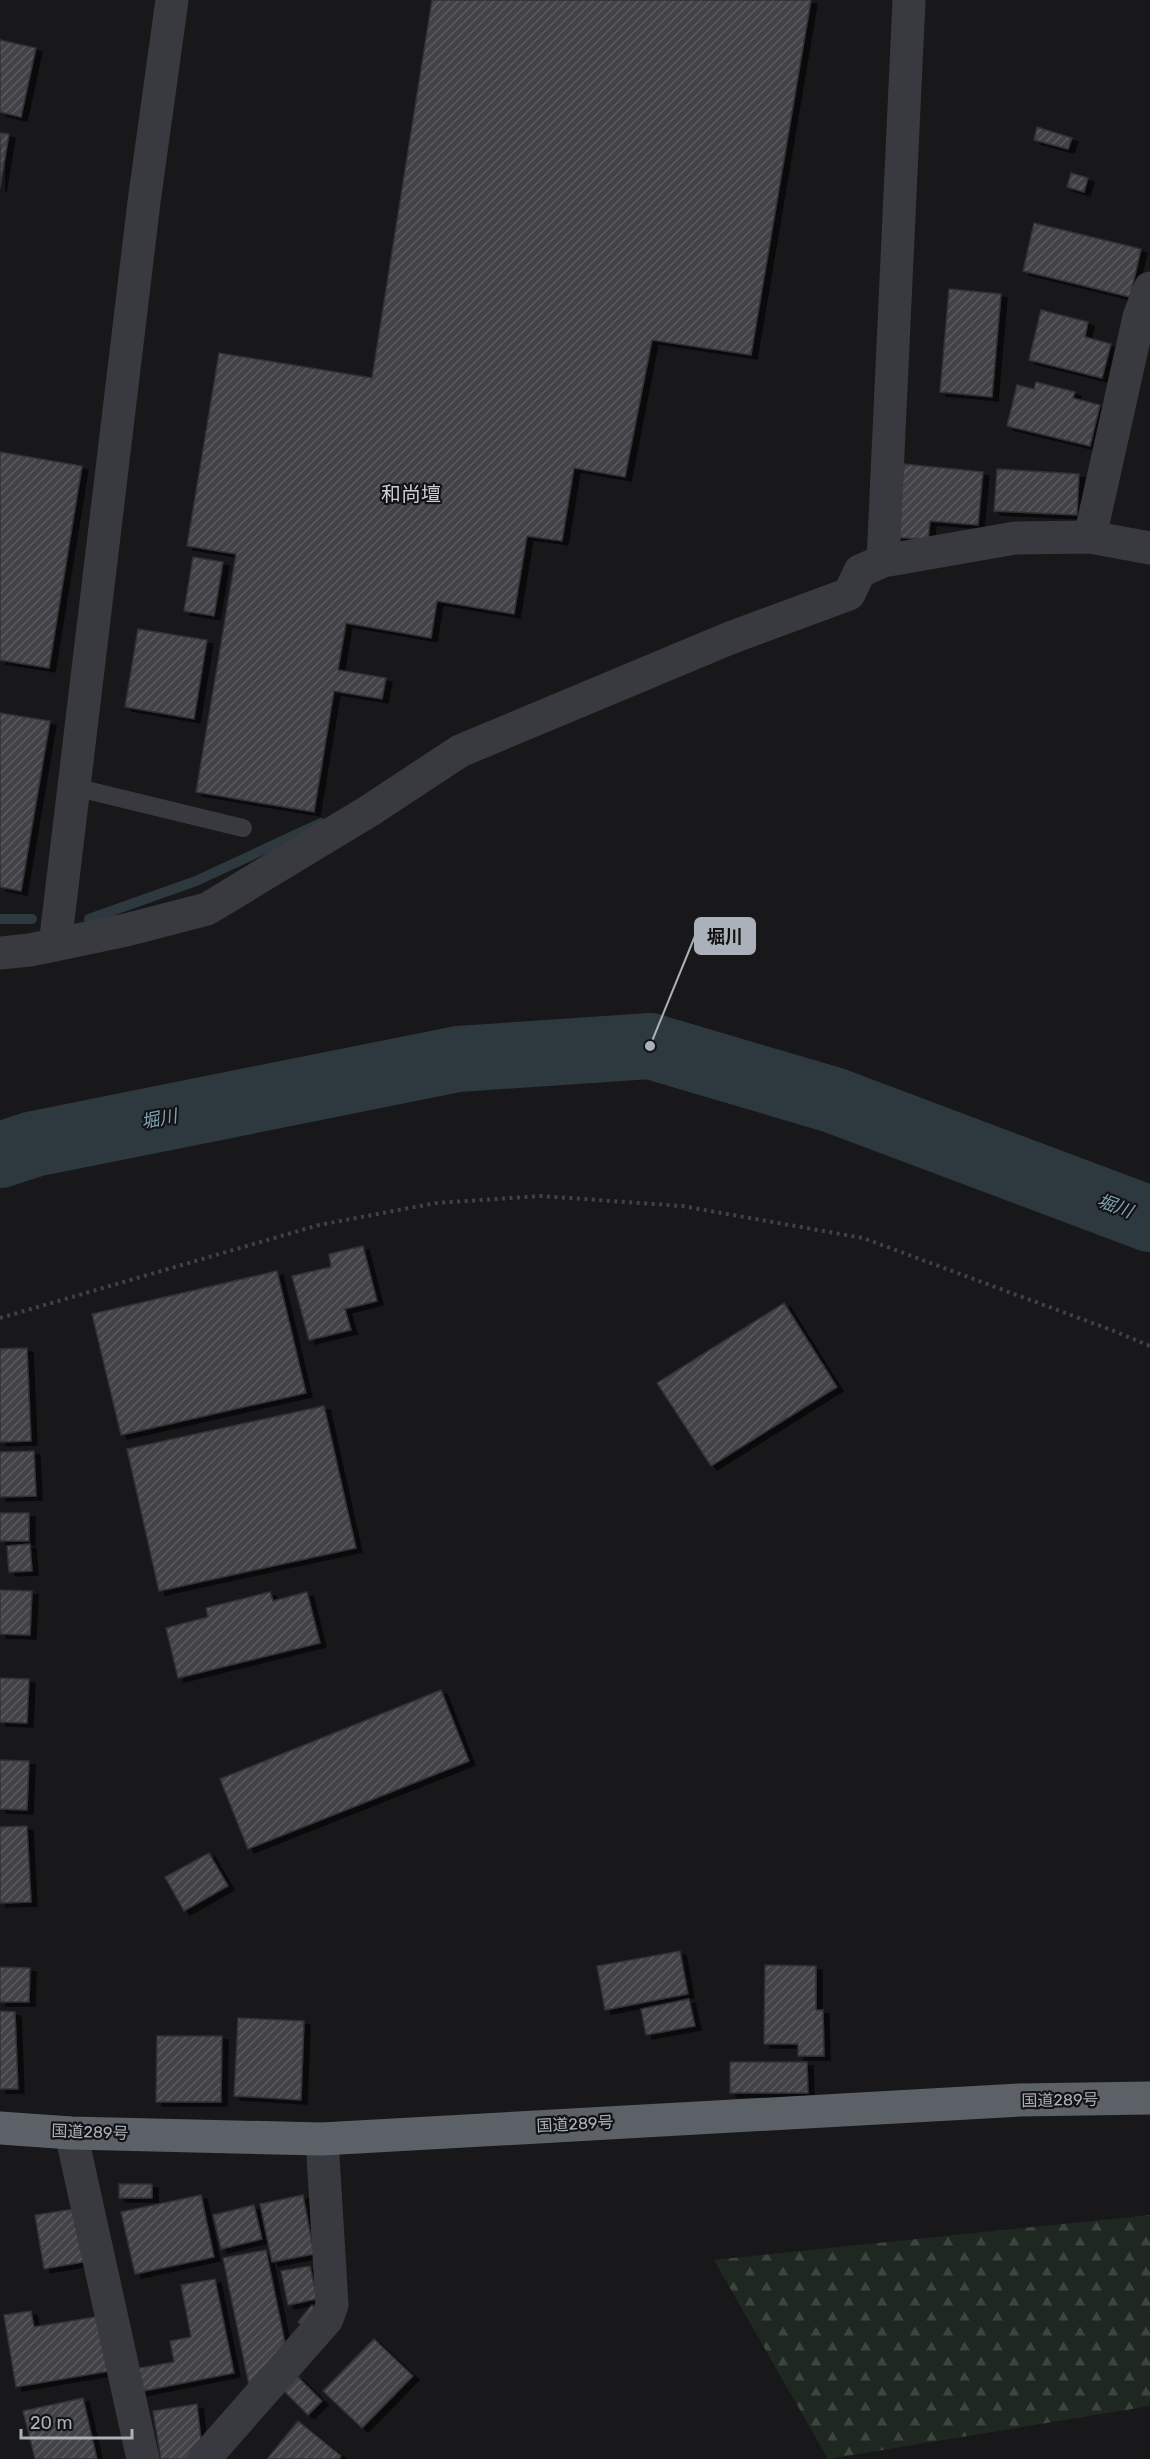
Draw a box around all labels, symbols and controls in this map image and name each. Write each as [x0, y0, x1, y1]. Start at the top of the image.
district label: 和尚壇 [381, 482, 441, 506]
callout: 堀川 [695, 918, 755, 954]
text: 堀川 [707, 926, 743, 948]
water label: 堀川 [139, 1104, 181, 1133]
water label: 堀川 [1094, 1189, 1138, 1223]
street label: 国道289号 [1021, 2090, 1099, 2110]
street label: 国道289号 [536, 2112, 614, 2136]
street label: 国道289号 [51, 2121, 129, 2143]
scale bar [21, 2402, 132, 2440]
text: 20 m [30, 2412, 72, 2434]

